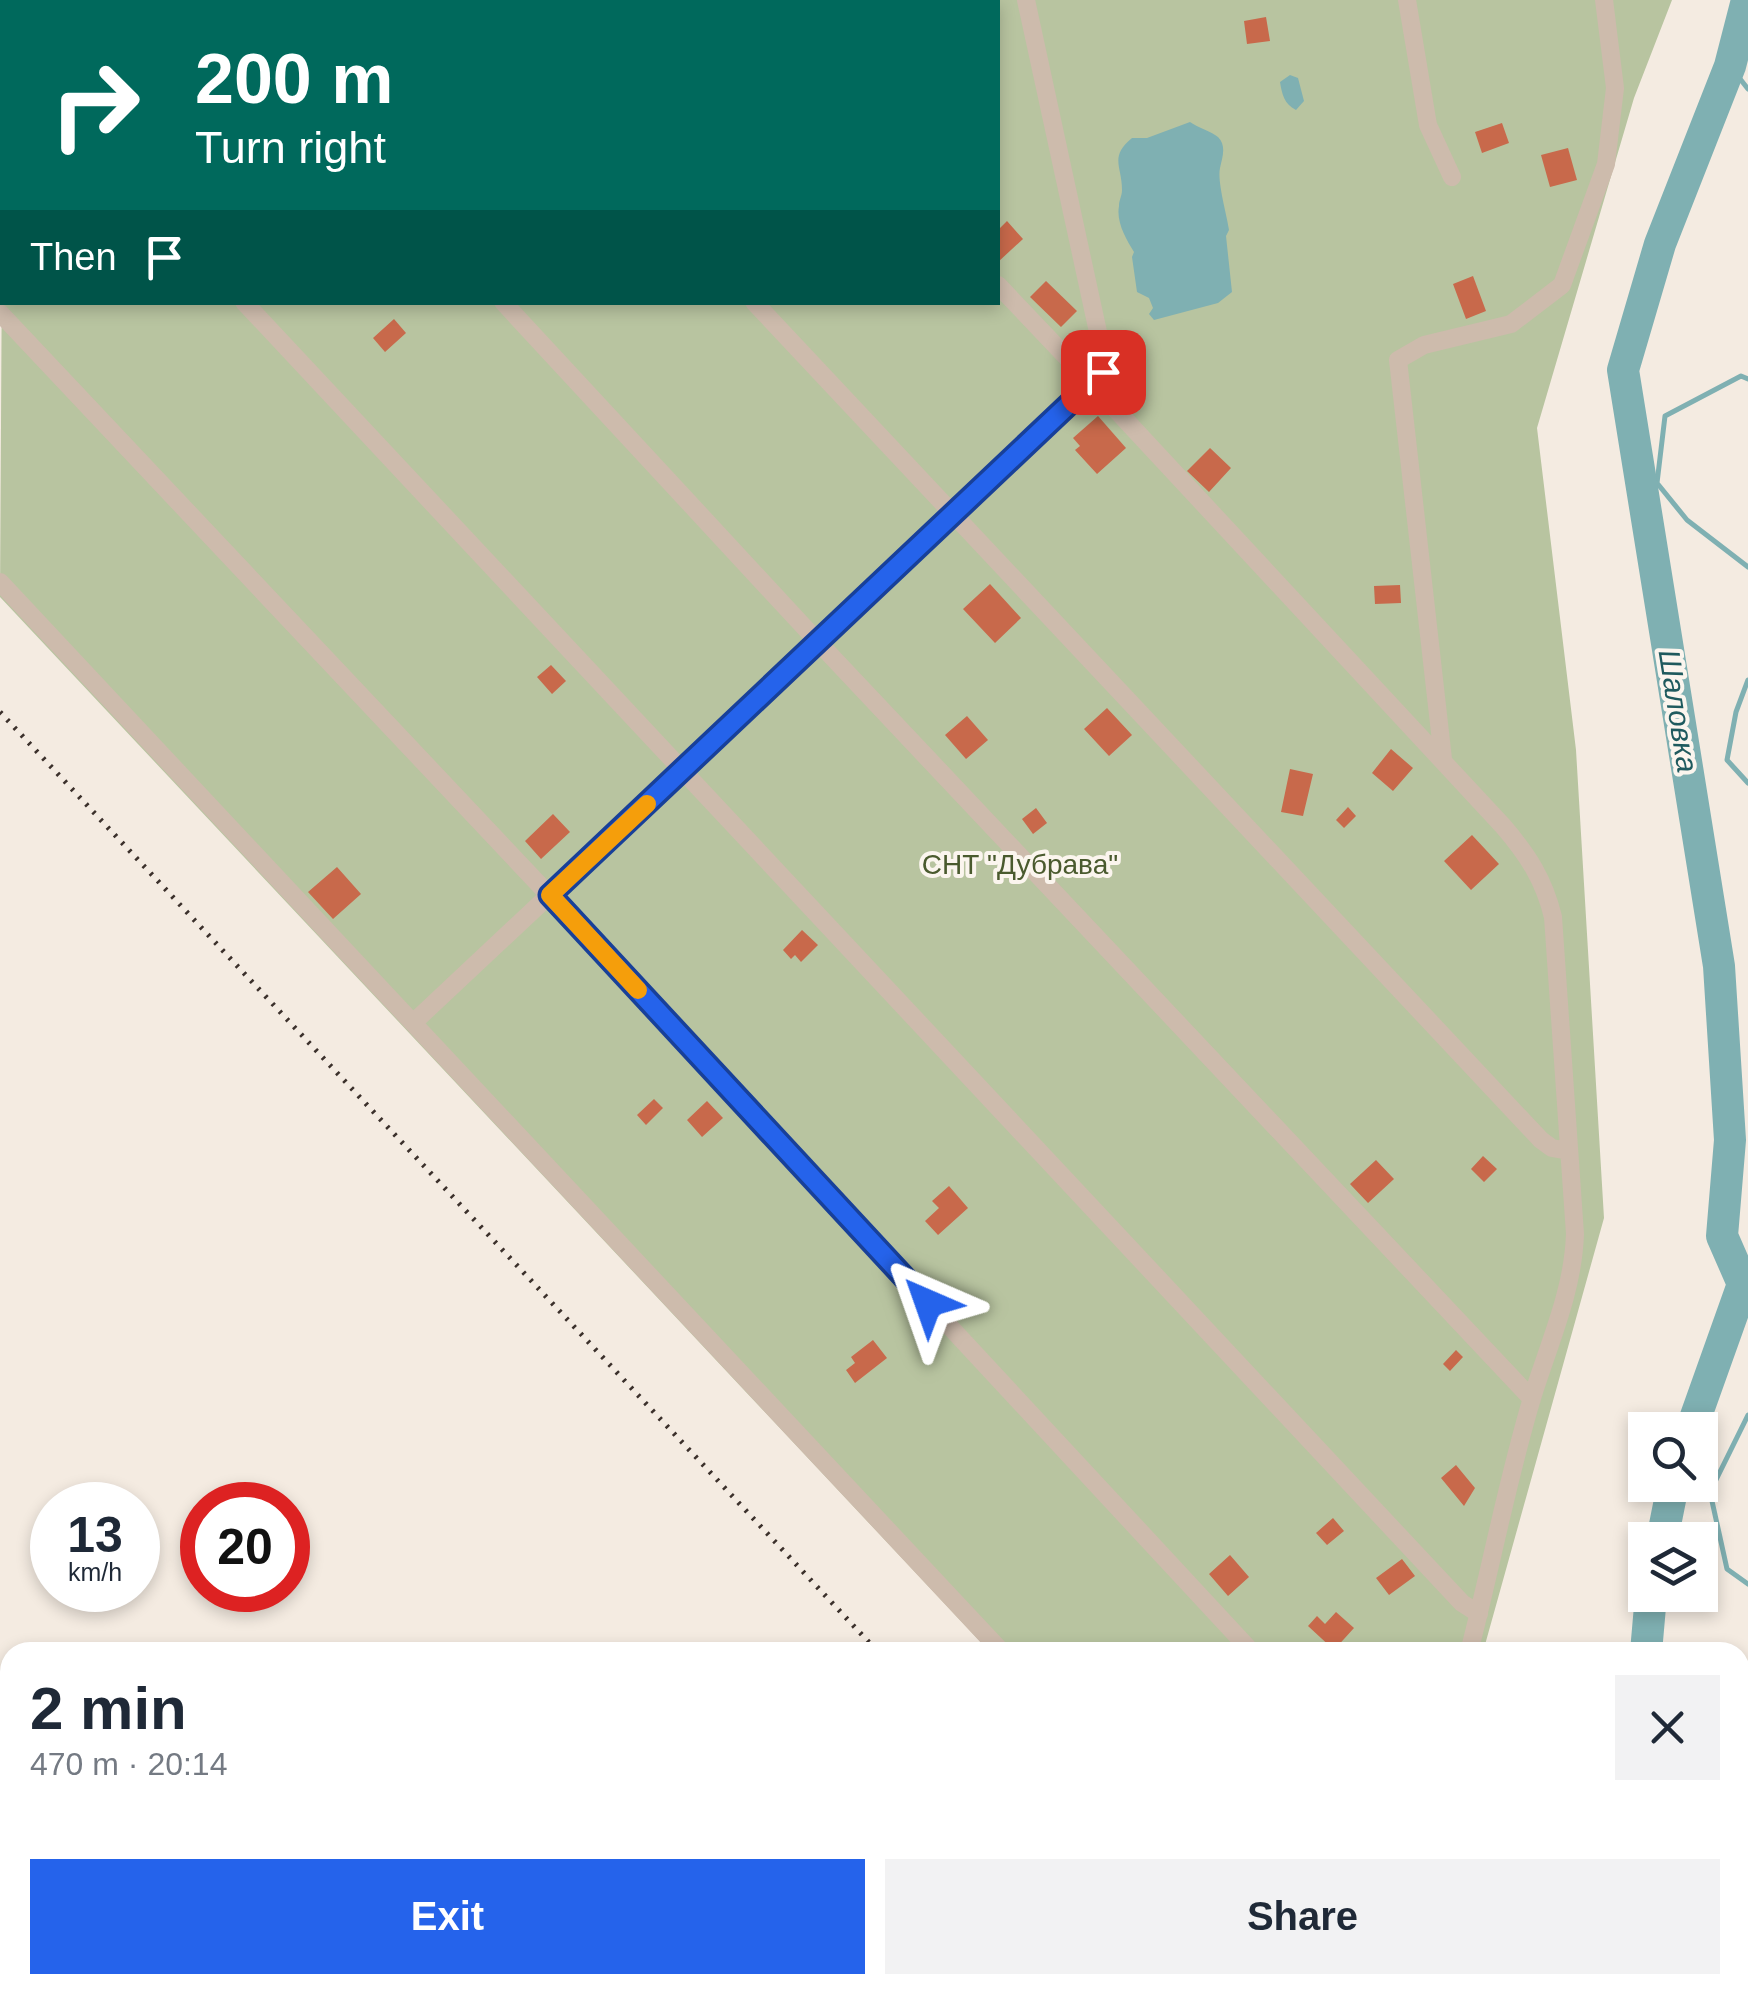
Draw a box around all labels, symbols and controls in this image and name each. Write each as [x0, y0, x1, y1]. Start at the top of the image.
icon: right [30, 40, 160, 170]
text: 200 m [195, 40, 393, 118]
text: Turn right [195, 122, 386, 173]
icon: arrive [137, 230, 192, 285]
text: Then [30, 236, 117, 278]
pin [1061, 330, 1146, 415]
icon: arrive [1076, 345, 1131, 400]
water label: Шаловка [1652, 647, 1704, 775]
park label: СНТ "Дубрава" [922, 849, 1118, 880]
position arrow [876, 1251, 980, 1355]
map controls [1628, 1412, 1718, 1612]
button: search [1628, 1412, 1718, 1502]
speed limit sign: 20 [180, 1482, 310, 1612]
text: 13 [67, 1507, 123, 1563]
button: layers [1628, 1522, 1718, 1612]
text: km/h [68, 1558, 122, 1586]
text: 2 min [30, 1675, 187, 1742]
button: close [1615, 1675, 1720, 1780]
text: 470 m · 20:14 [30, 1746, 227, 1782]
button: Exit [30, 1859, 865, 1974]
button: Share [885, 1859, 1720, 1974]

